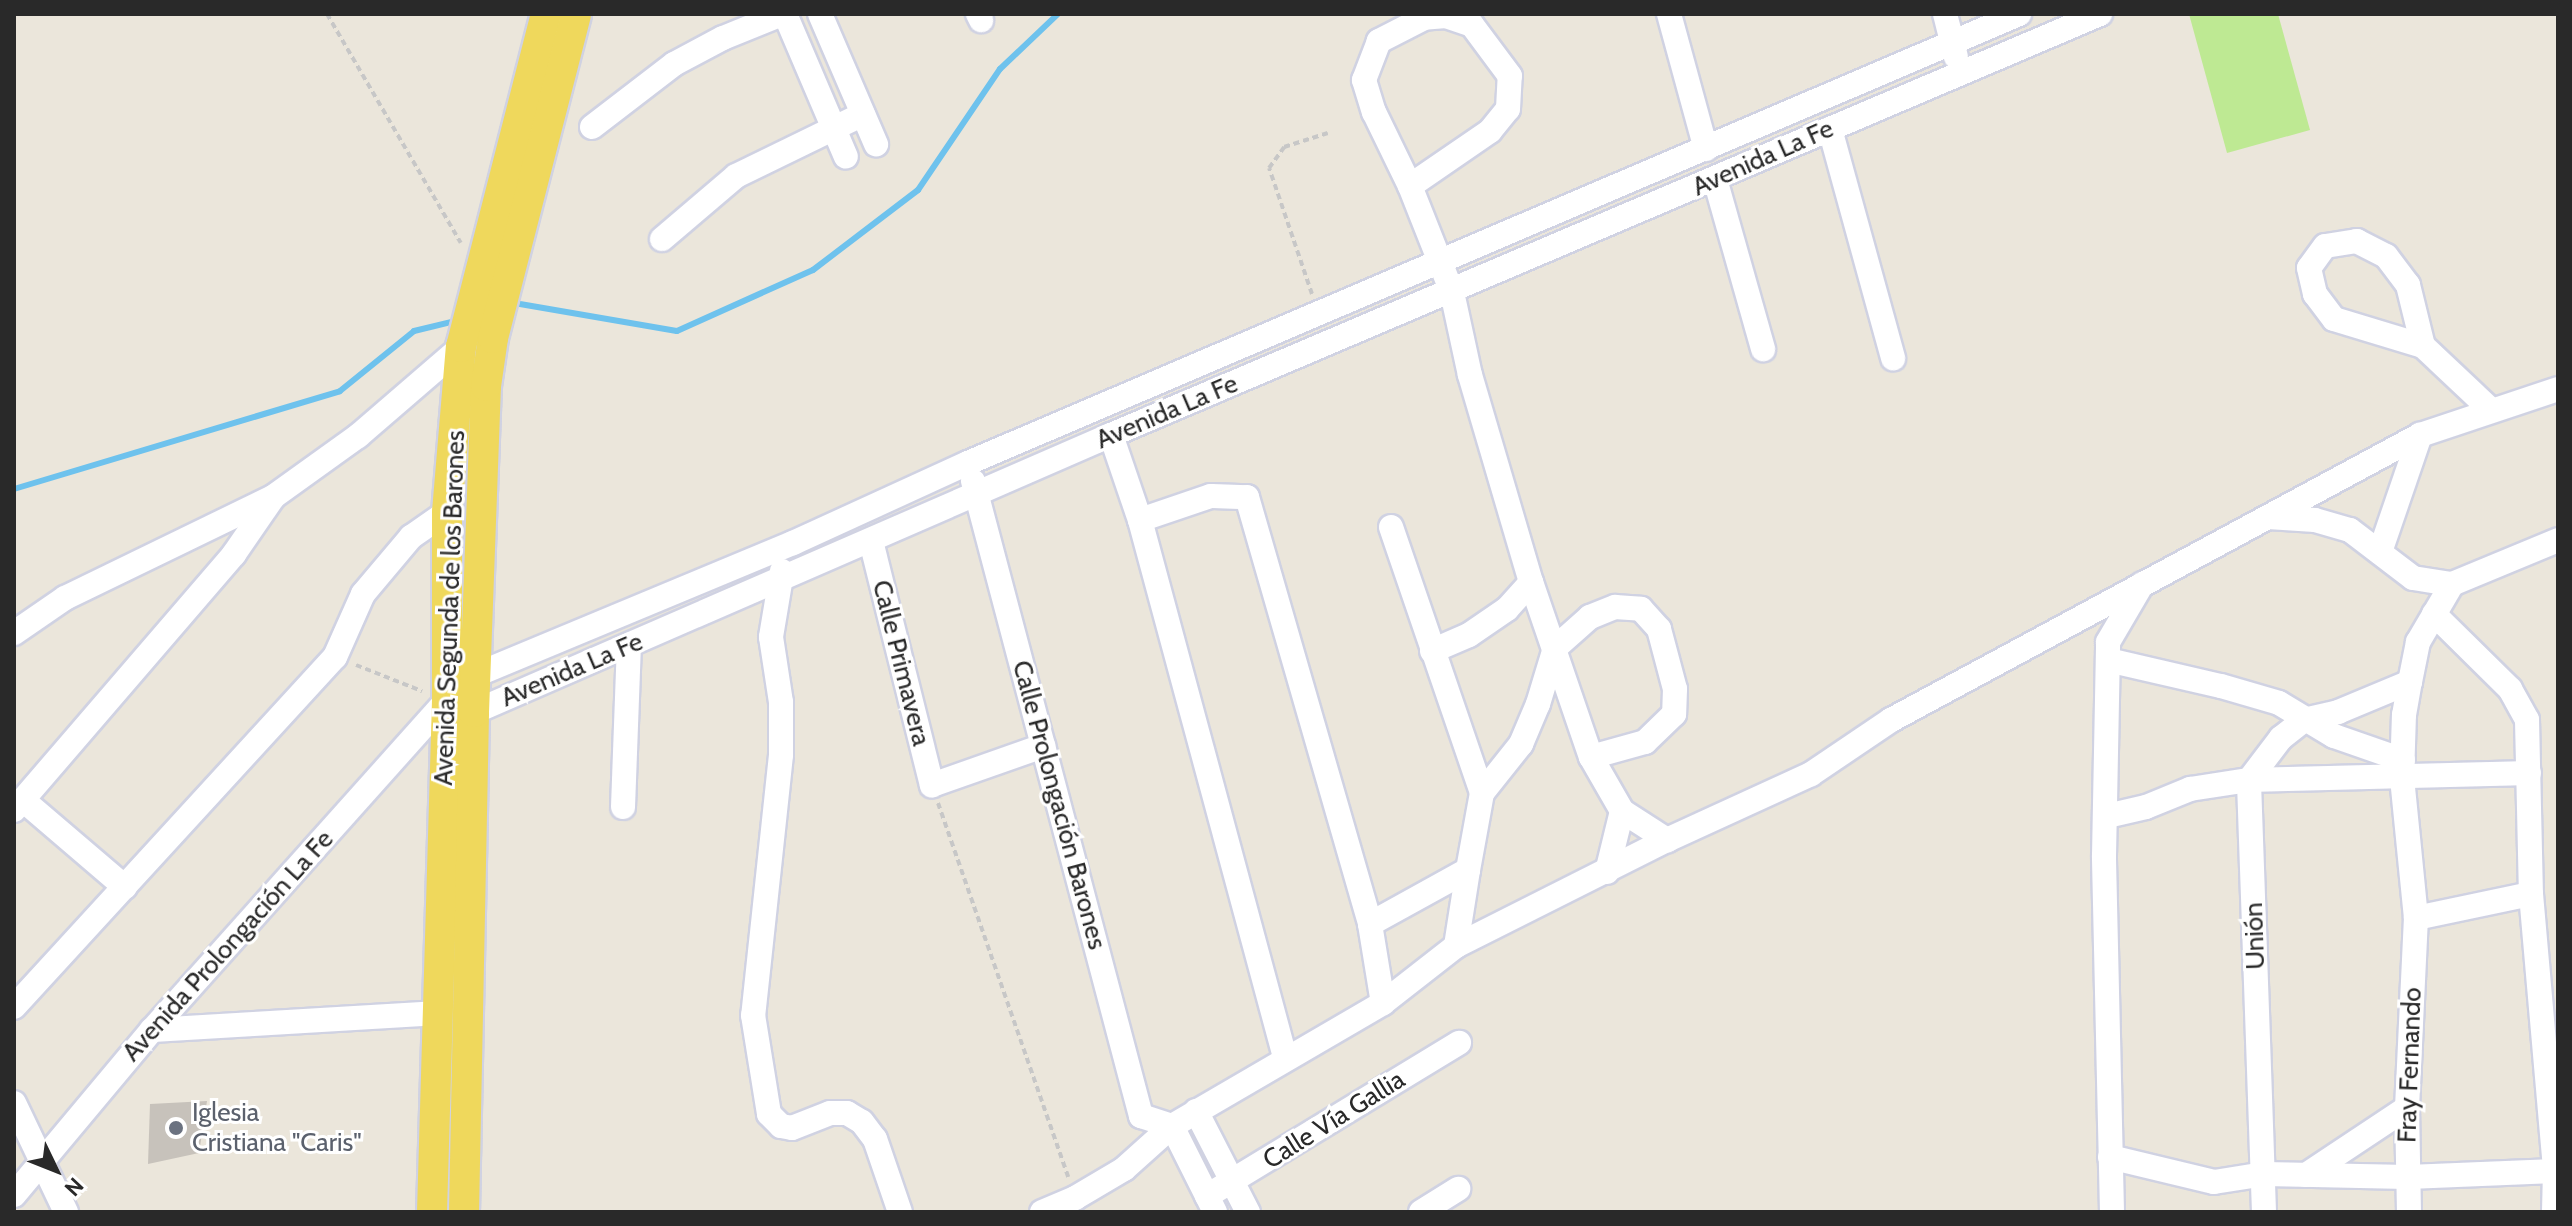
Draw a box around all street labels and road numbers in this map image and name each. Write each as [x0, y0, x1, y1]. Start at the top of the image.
street label: Avenida La Fe [1688, 113, 1838, 203]
street label: Avenida La Fe [1091, 368, 1243, 456]
street label: Avenida Segunda de los Barones [428, 430, 472, 786]
street label: Calle Primavera [865, 577, 937, 749]
street label: Avenida La Fe [496, 626, 648, 714]
street label: Calle Prolongación Barones [1005, 657, 1113, 953]
street label: Avenida Prolongación La Fe [116, 824, 340, 1068]
street label: Unión [2238, 902, 2272, 970]
street label: Fray Fernando [2392, 987, 2428, 1143]
street label: Calle Vía Gallia [1258, 1064, 1410, 1176]

